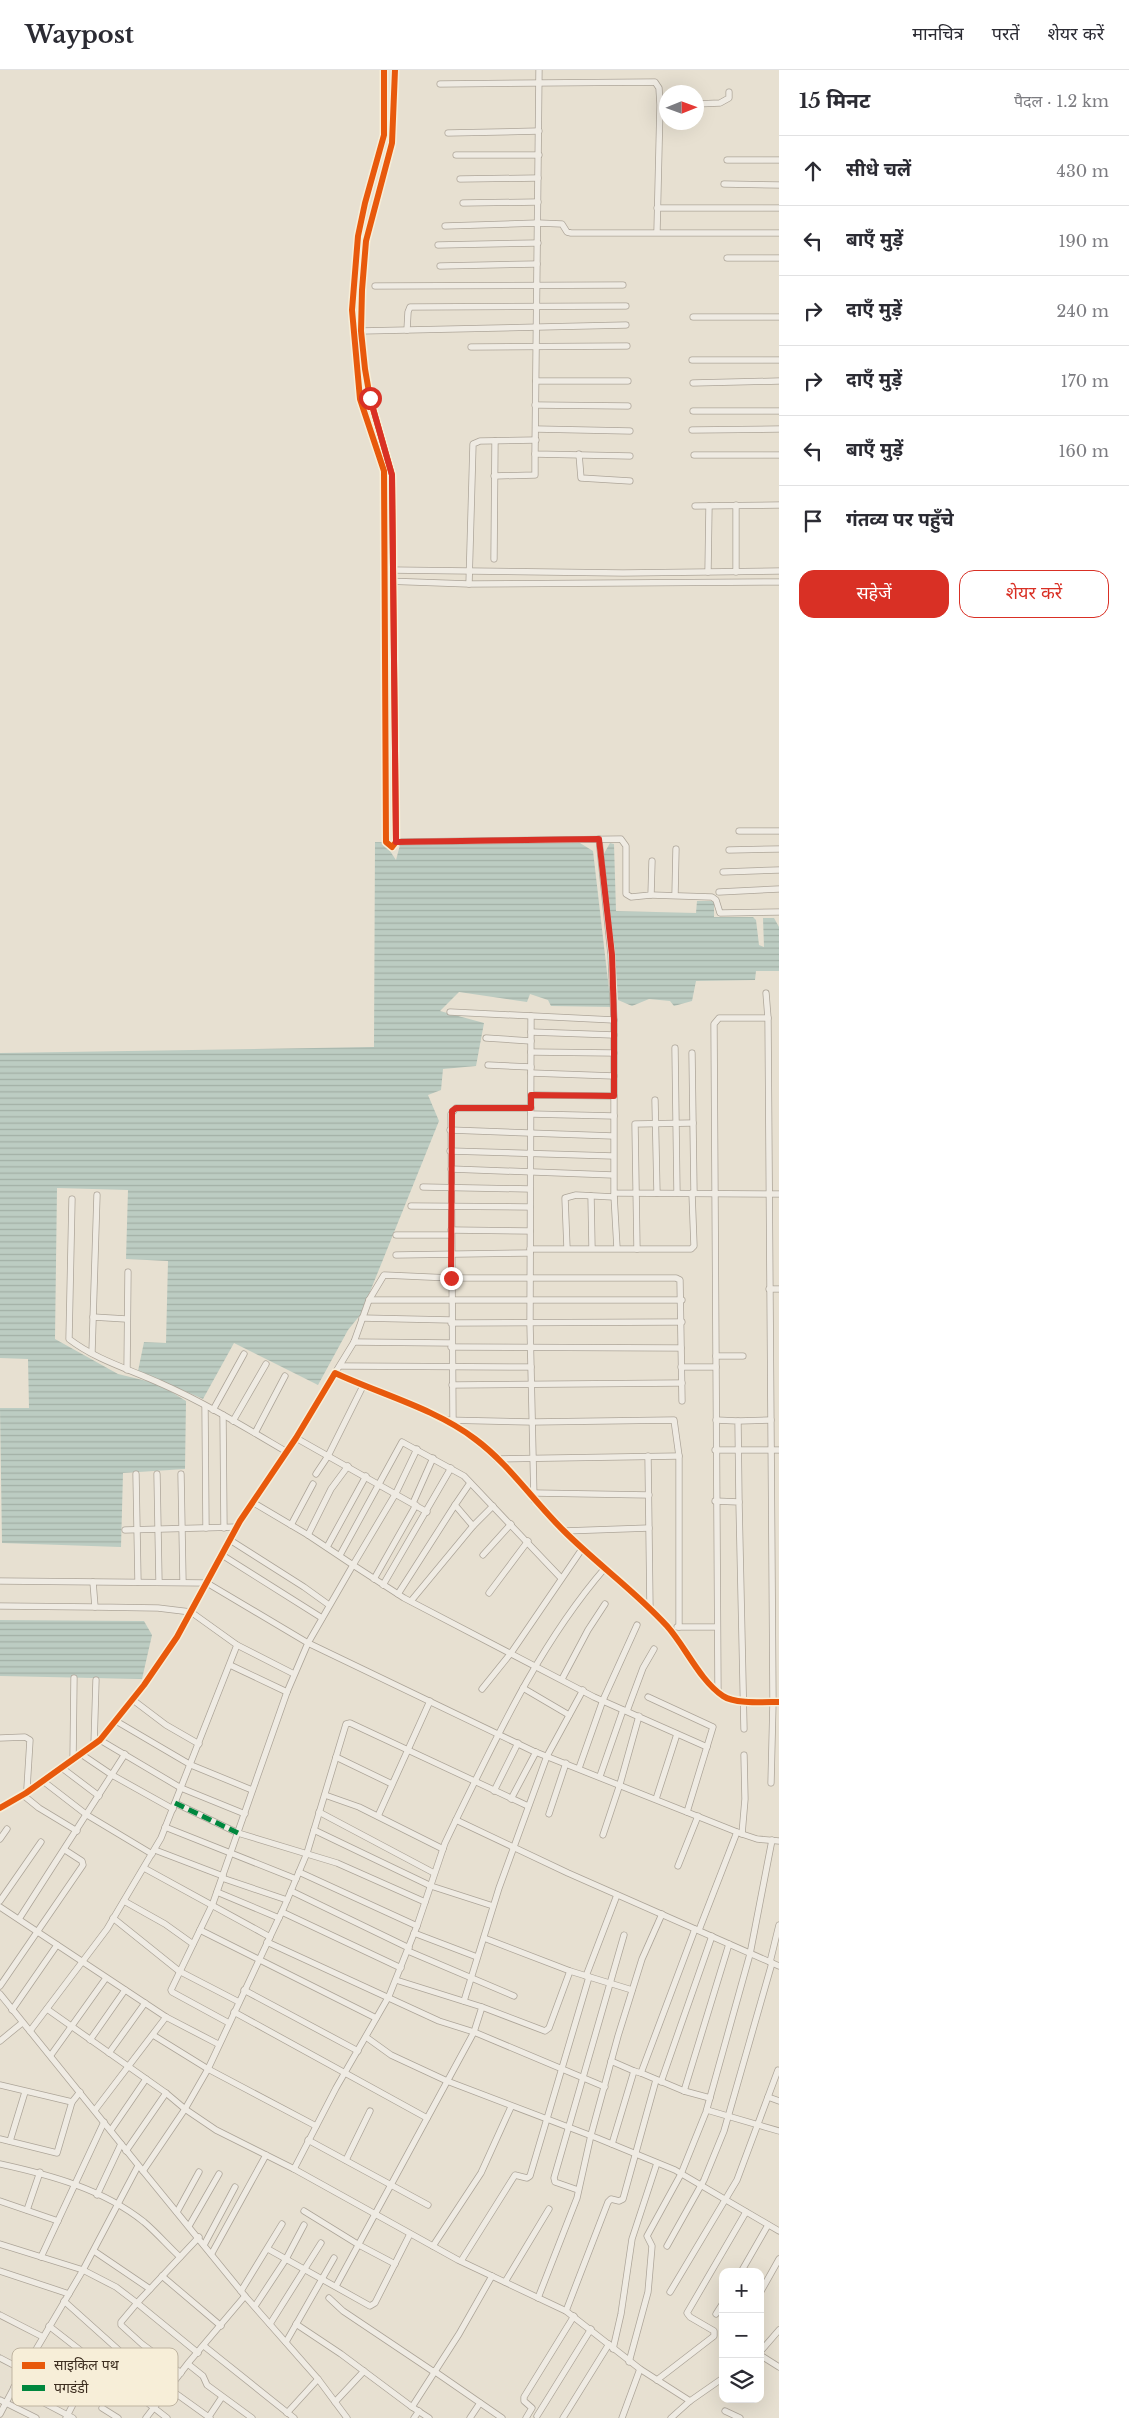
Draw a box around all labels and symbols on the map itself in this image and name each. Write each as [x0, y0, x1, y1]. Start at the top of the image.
north arrow [659, 85, 704, 130]
route start [359, 387, 382, 410]
route end [440, 1267, 463, 1290]
legend [12, 2348, 178, 2406]
text: साइकिल पथ [54, 2356, 120, 2374]
text: पगडंडी [54, 2379, 89, 2397]

